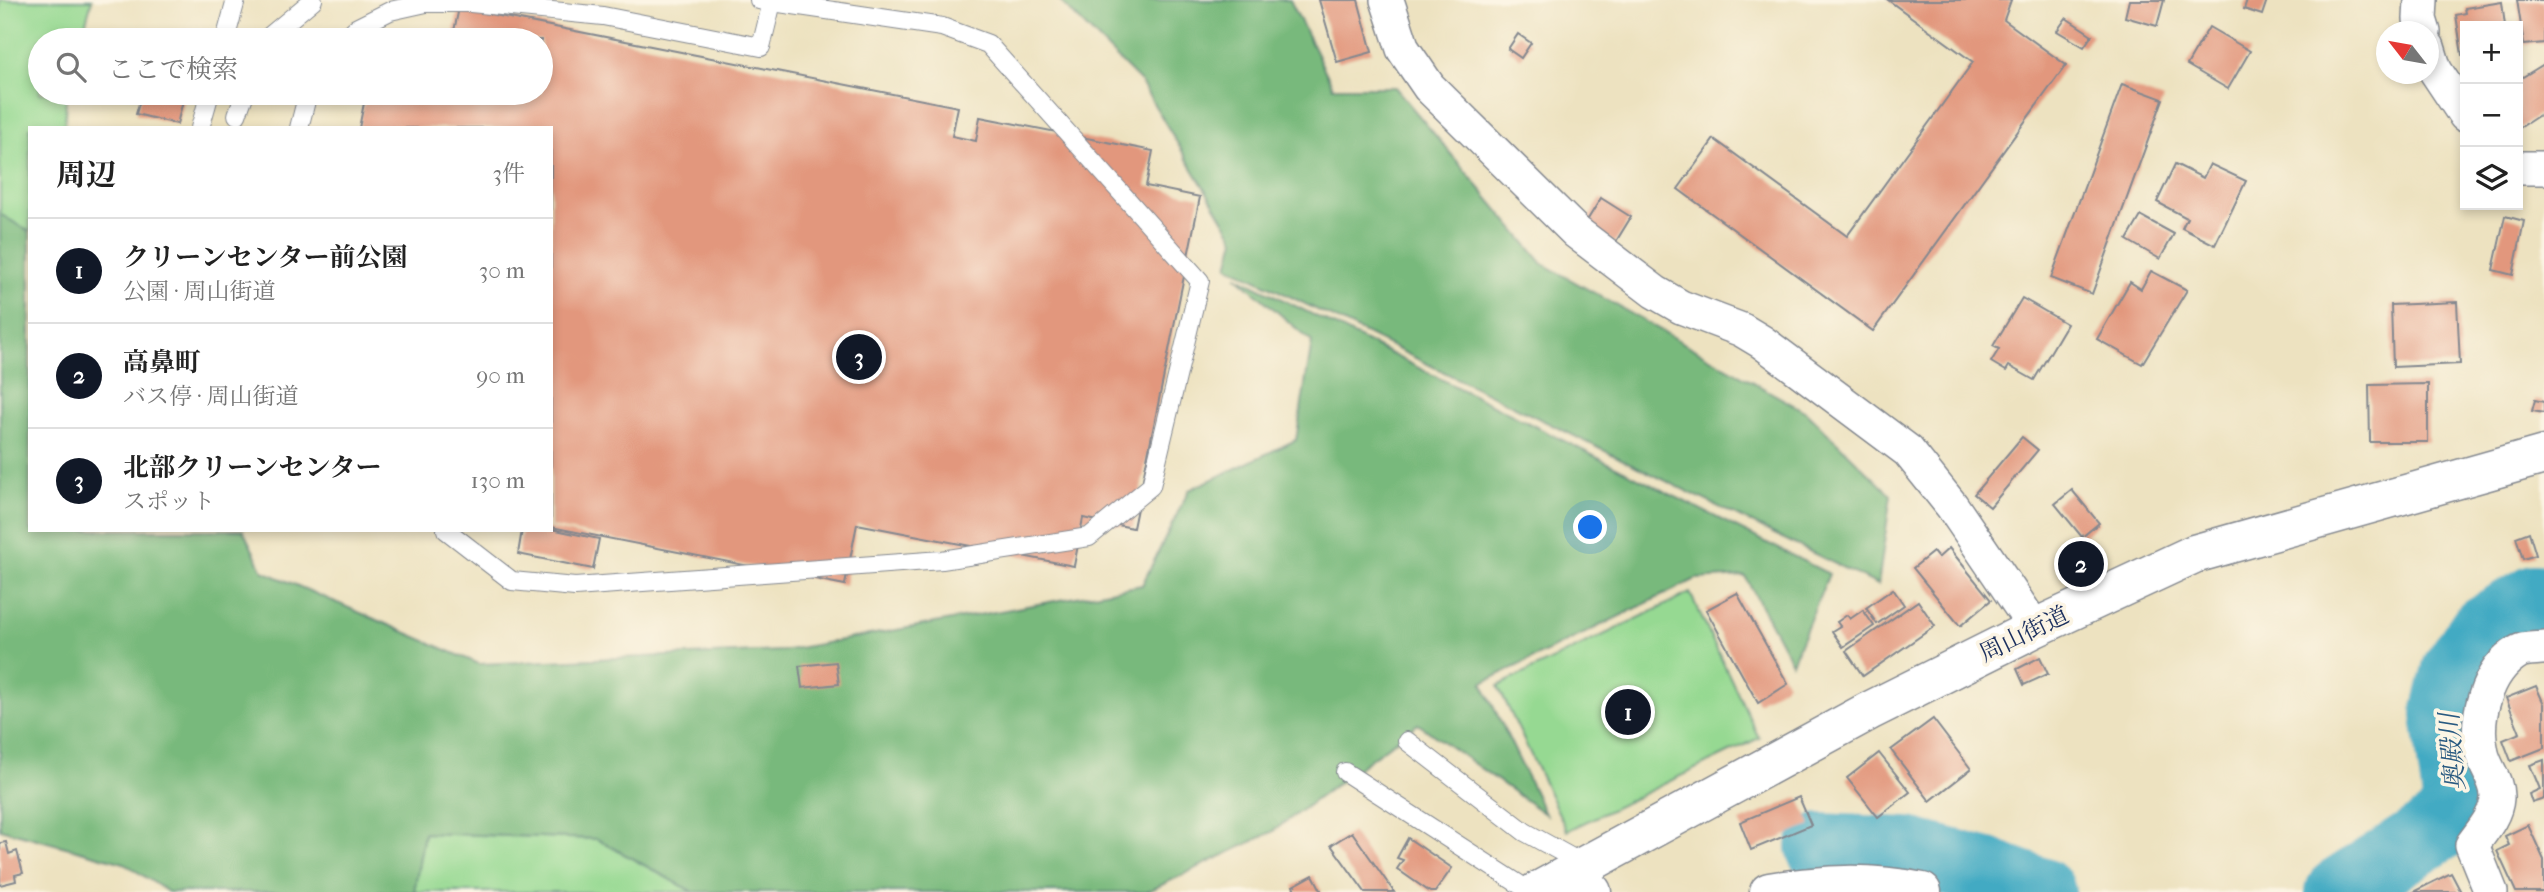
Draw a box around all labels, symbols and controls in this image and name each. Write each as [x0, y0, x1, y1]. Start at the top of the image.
north arrow [2376, 21, 2439, 84]
map controls [2460, 21, 2523, 210]
button: + [2460, 21, 2523, 84]
search box [28, 28, 553, 105]
icon: search [52, 48, 90, 86]
text: ここで検索 [108, 54, 238, 85]
button: − [2460, 84, 2523, 147]
button: layers [2460, 147, 2523, 210]
text: 周辺 [56, 158, 116, 193]
text: 3件 [493, 160, 525, 187]
text: クリーンセンター前公園 [123, 242, 407, 273]
text: 1 [75, 257, 83, 284]
text: 30 m [479, 257, 525, 284]
text: 公園 · 周山街道 [123, 278, 276, 305]
pin: 3 [836, 331, 882, 383]
text: 高鼻町 [123, 347, 201, 378]
text: 2 [73, 362, 85, 389]
text: 90 m [476, 362, 525, 389]
text: バス停 · 周山街道 [123, 383, 299, 410]
text: 北部クリーンセンター [123, 452, 381, 483]
text: 3 [74, 467, 84, 494]
text: 130 m [471, 467, 525, 494]
text: スポット [123, 488, 215, 515]
your location [1573, 510, 1607, 544]
pin: 2 [2058, 538, 2104, 590]
street label: 周山街道 [1975, 600, 2073, 668]
pin: 1 [1605, 686, 1651, 738]
water label: 奥殿川 [2433, 709, 2471, 792]

